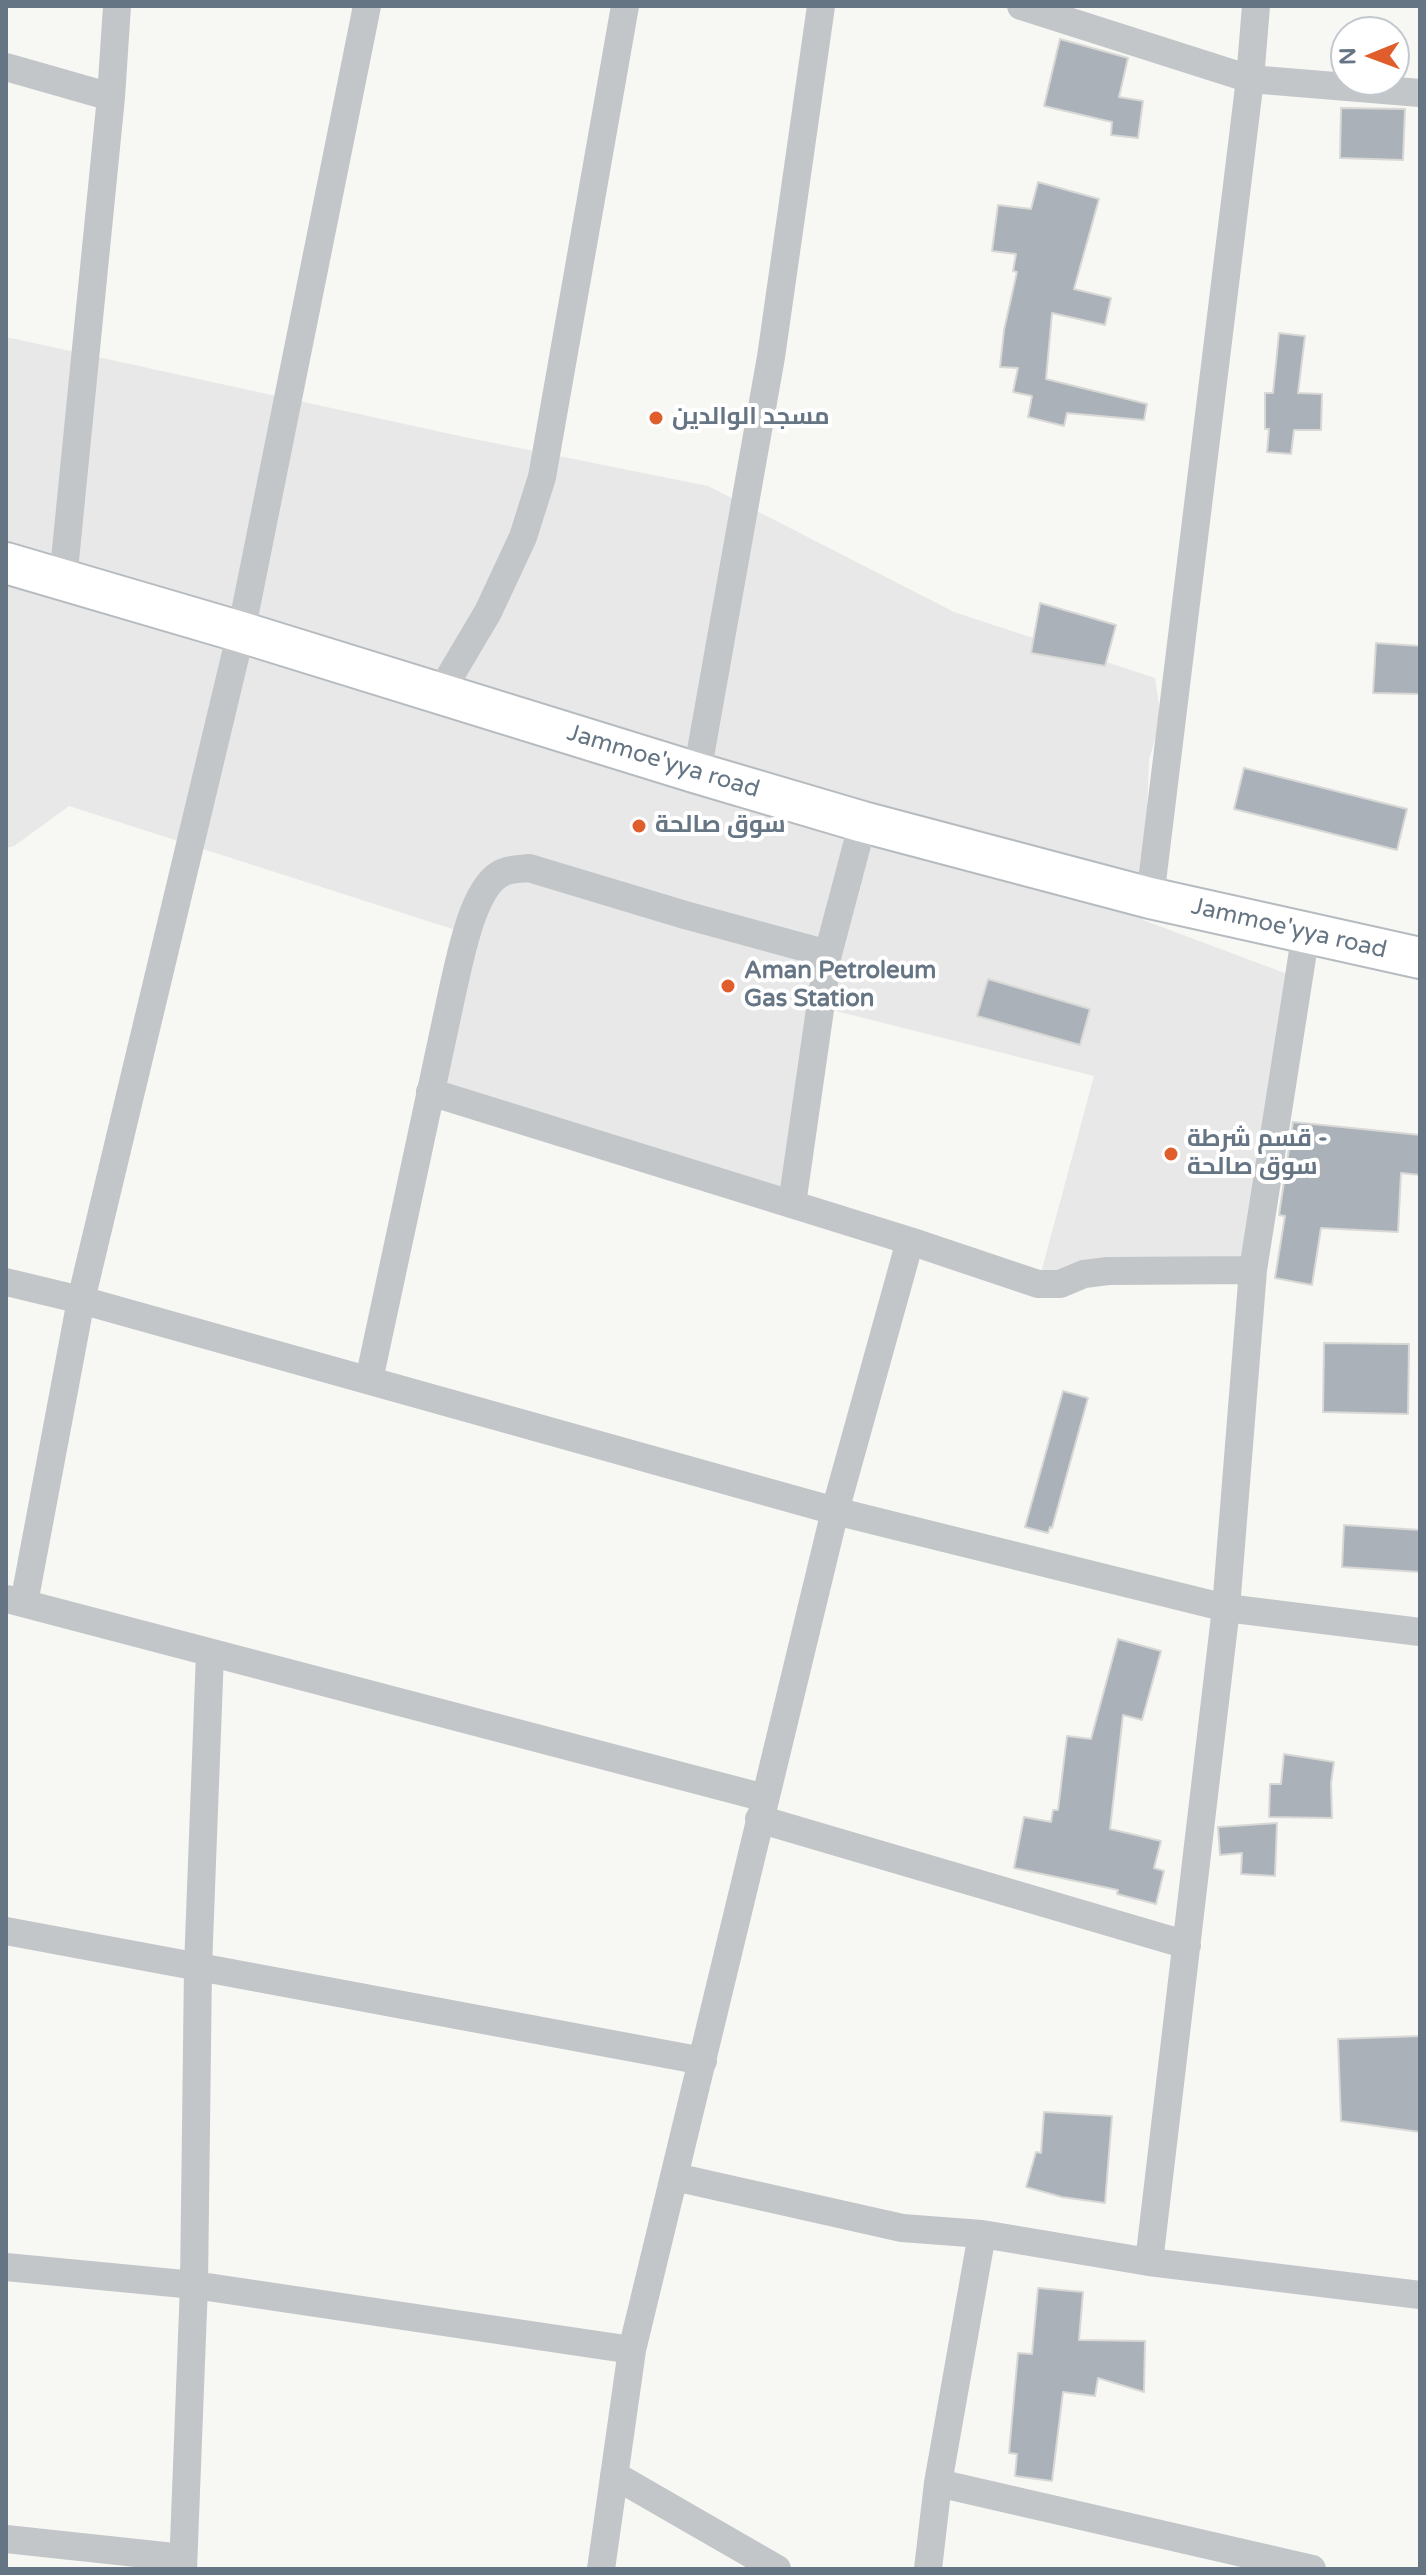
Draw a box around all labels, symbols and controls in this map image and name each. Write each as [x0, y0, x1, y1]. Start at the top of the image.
north arrow [1330, 16, 1410, 96]
text: N [1335, 47, 1361, 65]
place label: مسجد الوالدين [672, 404, 830, 432]
marker: مسجد الوالدين [647, 409, 665, 427]
street label: Jammoe'yya road [563, 719, 763, 805]
place label: سوق صالحة [655, 812, 786, 840]
marker: سوق صالحة [630, 817, 648, 835]
street label: Jammoe'yya road [1188, 893, 1390, 965]
place label: Aman Petroleum Gas Station [744, 958, 936, 1014]
marker: Aman Petroleum Gas Station [719, 977, 737, 995]
place label: قسم شرطة - سوق صالحة [1187, 1126, 1328, 1182]
marker: قسم شرطة - سوق صالحة [1162, 1145, 1180, 1163]

